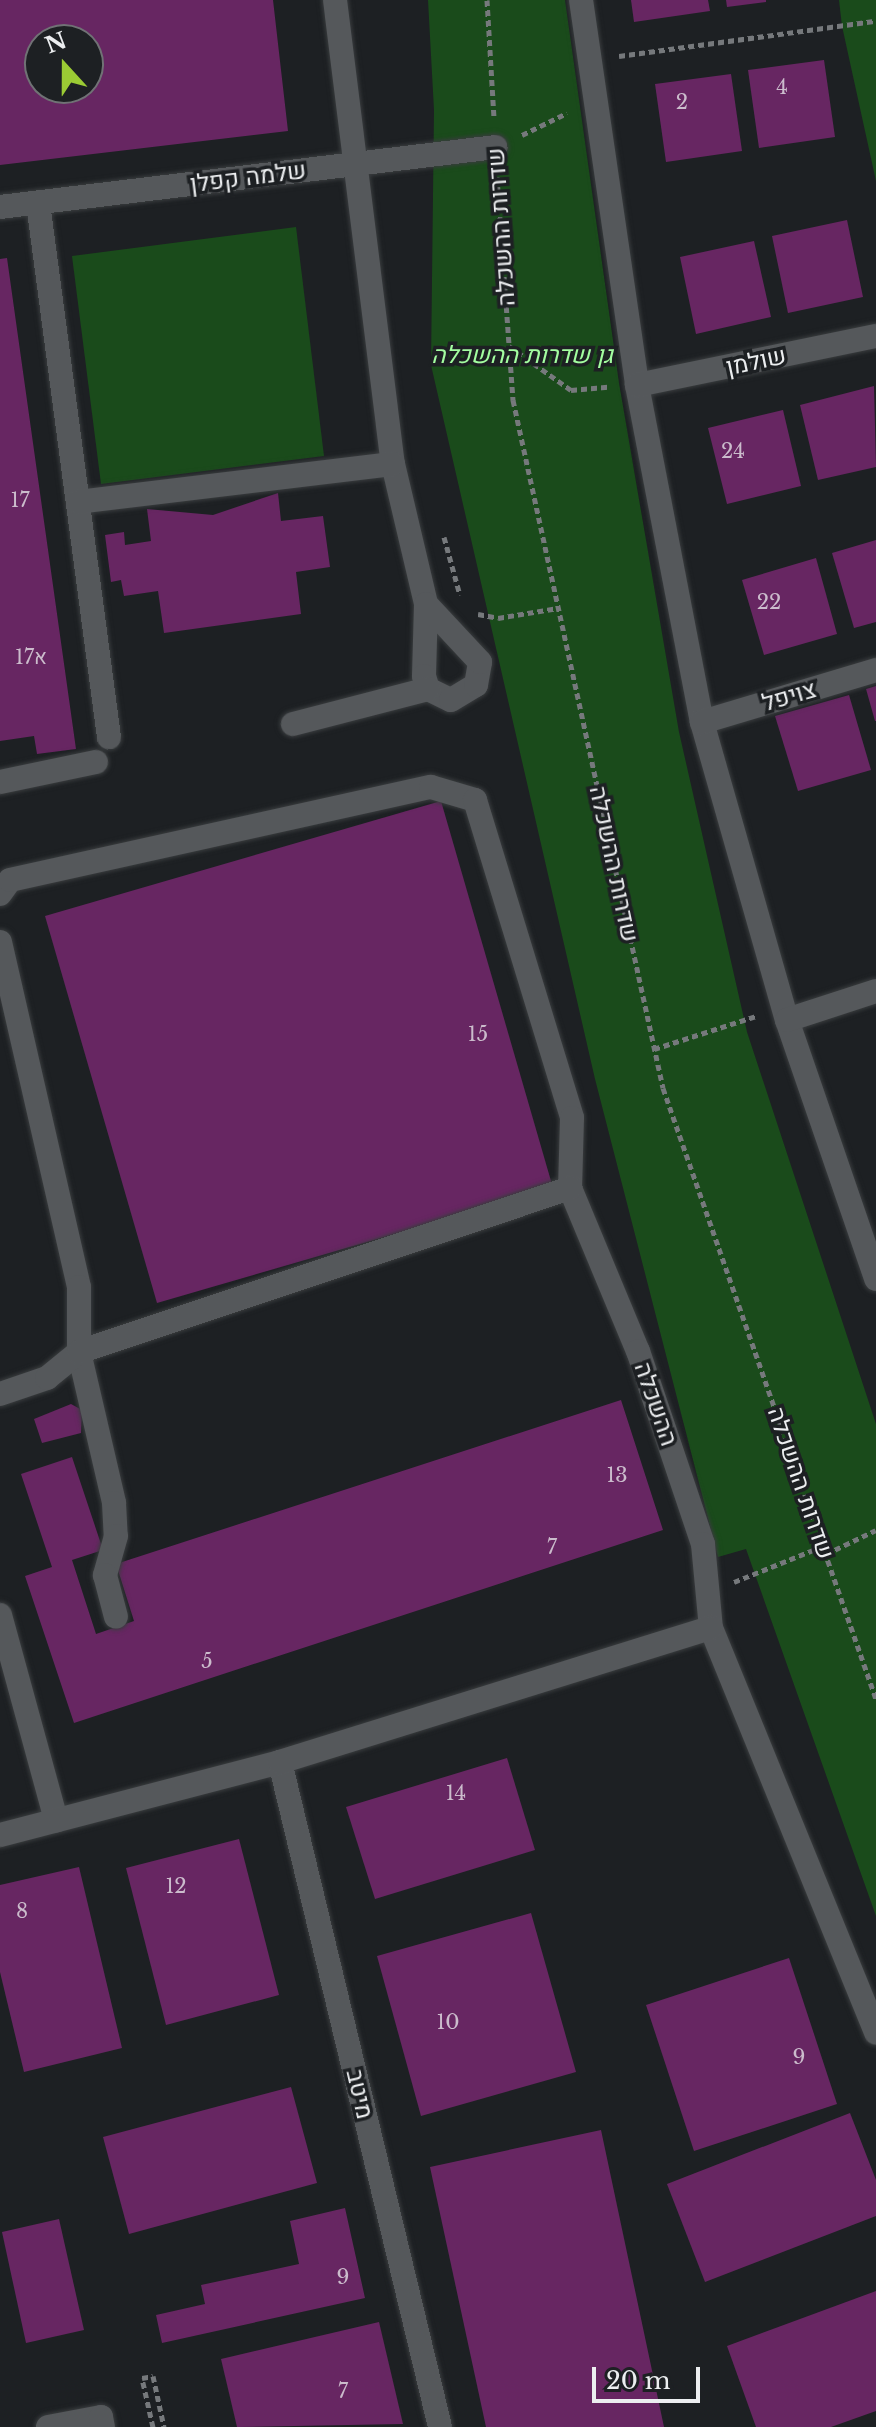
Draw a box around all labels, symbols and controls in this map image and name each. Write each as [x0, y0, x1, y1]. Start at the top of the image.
north arrow [24, 24, 104, 104]
text: N [41, 27, 70, 59]
house number: 4 [776, 75, 788, 99]
house number: 2 [676, 90, 688, 114]
street label: שדרות ההשכלה [481, 147, 521, 307]
street label: שלמה קפלן [188, 156, 308, 198]
park label: גן שדרות ההשכלה [431, 341, 613, 369]
street label: שולמן [723, 341, 789, 381]
house number: 24 [721, 439, 745, 463]
house number: 17 [11, 488, 29, 512]
house number: 22 [757, 590, 781, 614]
house number: 17א [15, 645, 47, 669]
street label: צויפל [759, 675, 819, 717]
street label: שדרות ההשכלה [583, 783, 645, 945]
house number: 15 [468, 1022, 488, 1046]
street label: ההשכלה [628, 1358, 684, 1450]
street label: שדרות ההשכלה [762, 1403, 840, 1563]
house number: 13 [606, 1463, 628, 1487]
house number: 7 [547, 1535, 557, 1559]
house number: 5 [201, 1649, 213, 1673]
house number: 14 [446, 1781, 466, 1805]
house number: 12 [165, 1874, 187, 1898]
house number: 8 [16, 1899, 28, 1923]
house number: 10 [436, 2010, 460, 2034]
house number: 9 [793, 2045, 805, 2069]
street label: מיטב [340, 2066, 380, 2122]
house number: 9 [337, 2265, 349, 2289]
scale bar [596, 2351, 704, 2401]
text: 20 m [606, 2366, 671, 2395]
house number: 7 [338, 2379, 348, 2403]

